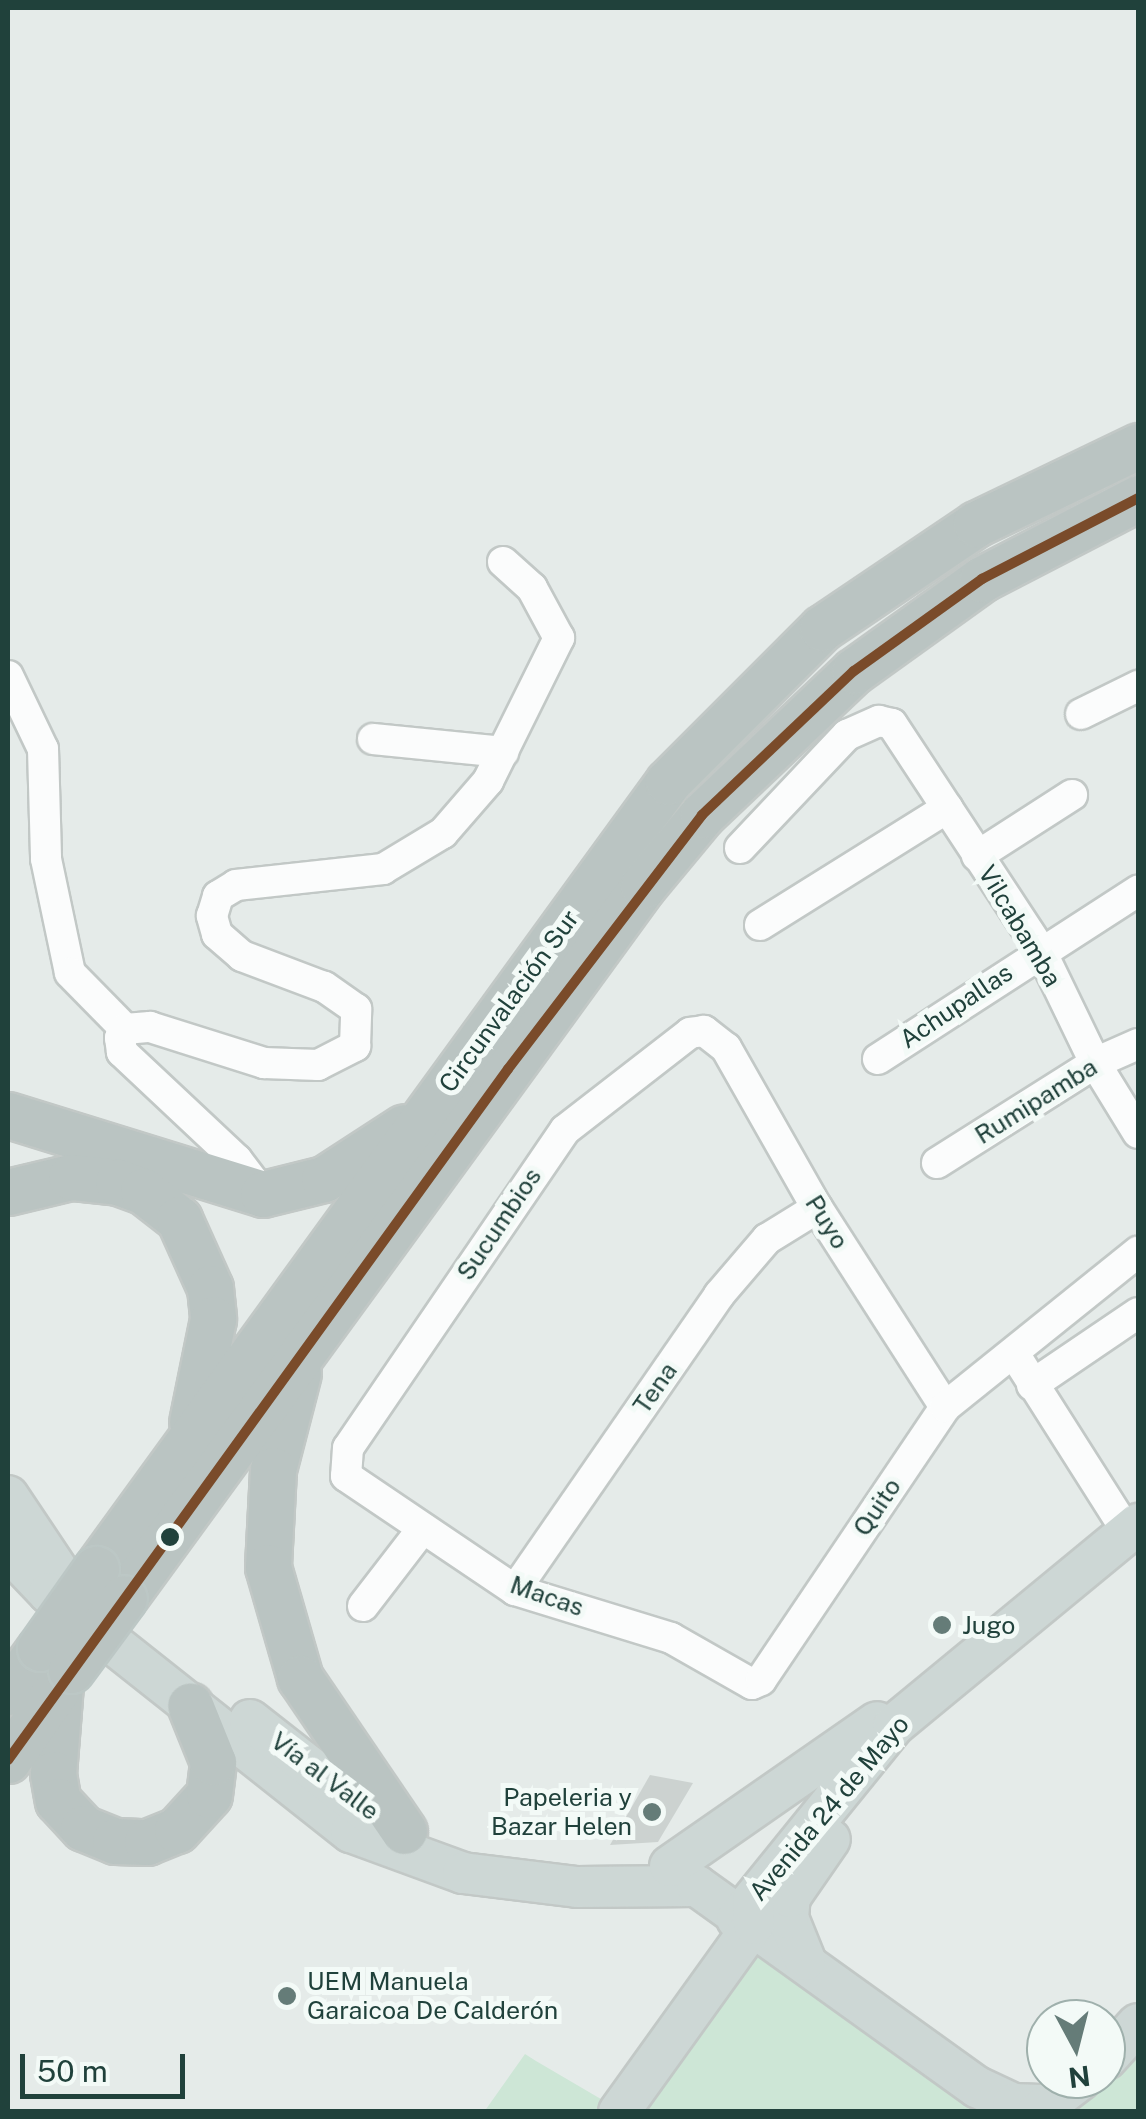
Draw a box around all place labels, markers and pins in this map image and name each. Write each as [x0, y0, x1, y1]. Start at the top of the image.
unlabelled marker [160, 1527, 180, 1547]
place label: Jugo [962, 1610, 1015, 1640]
marker: Jugo [931, 1614, 953, 1636]
place label: Papeleria y Bazar Helen [491, 1783, 632, 1842]
marker: Papeleria y Bazar Helen [641, 1801, 663, 1823]
place label: UEM Manuela Garaicoa De Calderón [307, 1967, 558, 2026]
marker: UEM Manuela Garaicoa De Calderón [276, 1985, 298, 2007]

